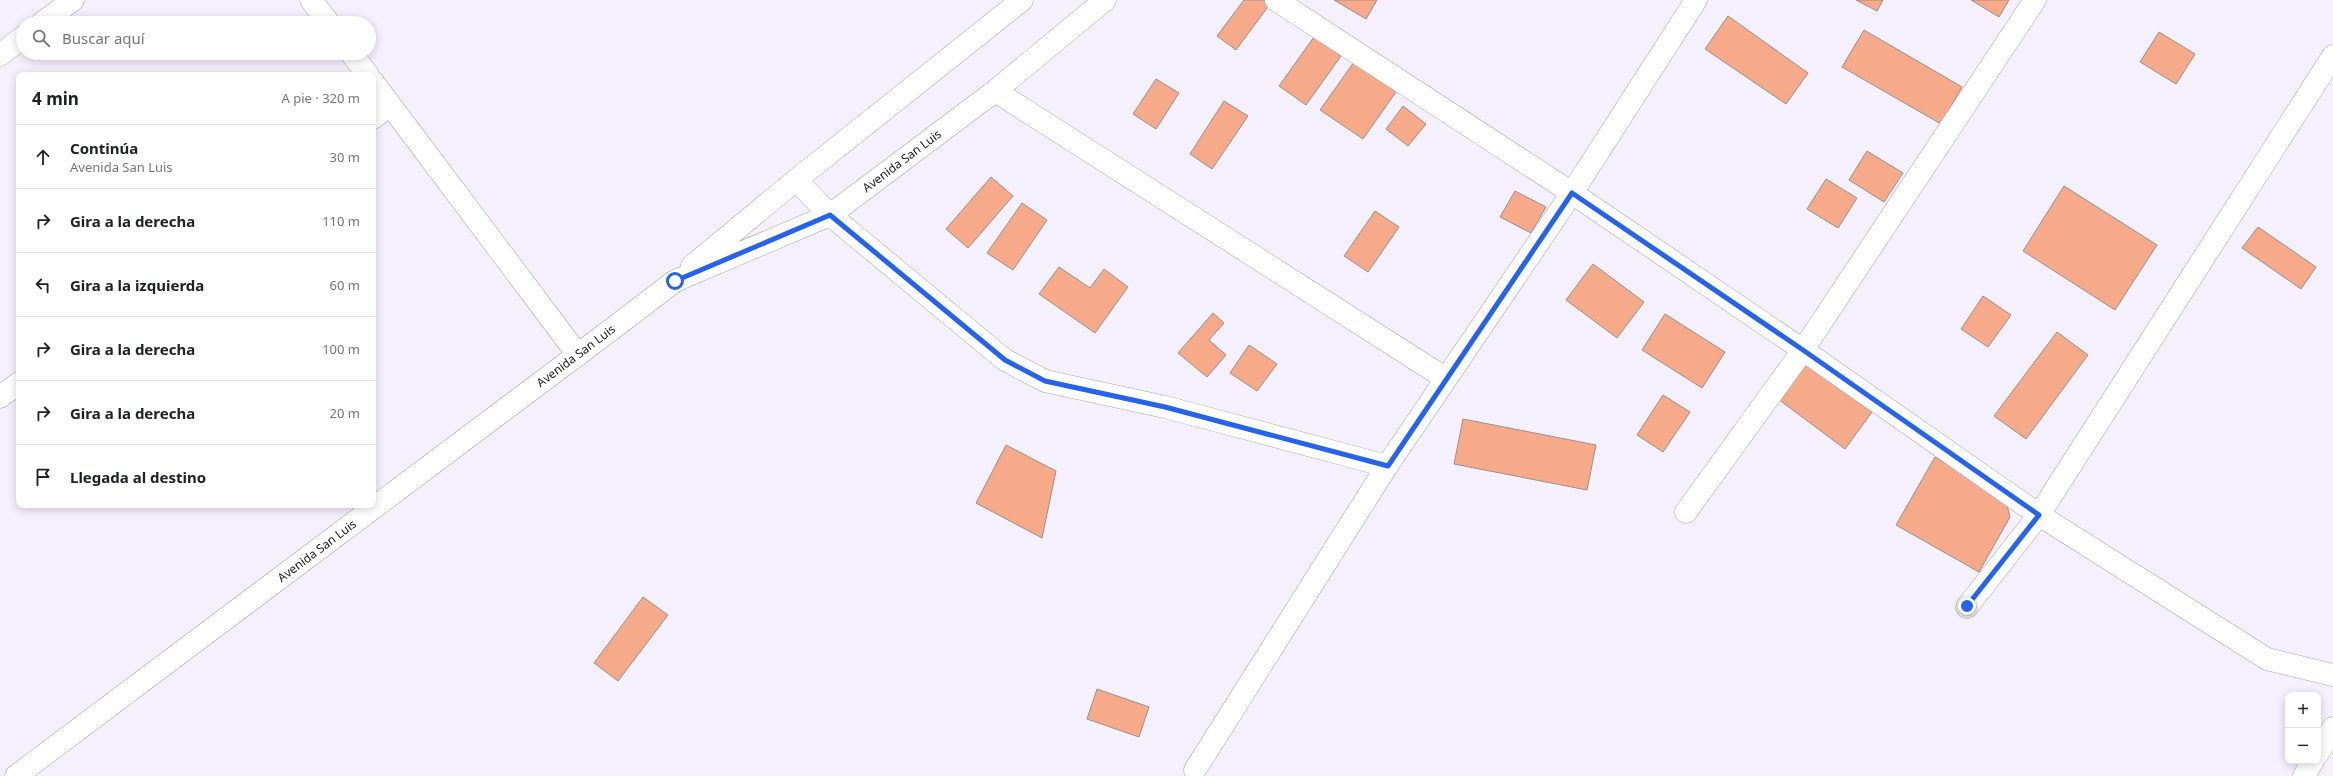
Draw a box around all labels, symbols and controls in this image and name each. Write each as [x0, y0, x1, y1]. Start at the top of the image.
search box [16, 16, 376, 60]
icon: search [30, 27, 52, 49]
text: Buscar aquí [62, 28, 145, 48]
text: 4 min [32, 87, 79, 110]
text: A pie · 320 m [282, 89, 360, 107]
street label: Avenida San Luis [859, 125, 945, 196]
text: Continúa [70, 138, 138, 158]
icon: ahead [32, 146, 54, 168]
text: 30 m [330, 148, 360, 166]
text: Avenida San Luis [70, 158, 173, 176]
icon: right [32, 210, 54, 232]
text: Gira a la derecha [70, 211, 195, 231]
text: 110 m [322, 212, 360, 230]
route start [666, 272, 684, 290]
icon: left [32, 274, 54, 296]
text: Gira a la izquierda [70, 275, 204, 295]
text: 60 m [330, 276, 360, 294]
street label: Avenida San Luis [533, 320, 619, 391]
icon: right [32, 338, 54, 360]
text: Gira a la derecha [70, 339, 195, 359]
text: 100 m [322, 340, 360, 358]
icon: right [32, 402, 54, 424]
text: Gira a la derecha [70, 403, 195, 423]
text: 20 m [330, 404, 360, 422]
icon: arrive [32, 466, 54, 488]
text: Llegada al destino [70, 467, 206, 487]
street label: Avenida San Luis [274, 515, 360, 586]
route end [1958, 597, 1976, 615]
map controls [2285, 692, 2321, 764]
button: + [2285, 692, 2321, 728]
button: − [2285, 728, 2321, 764]

